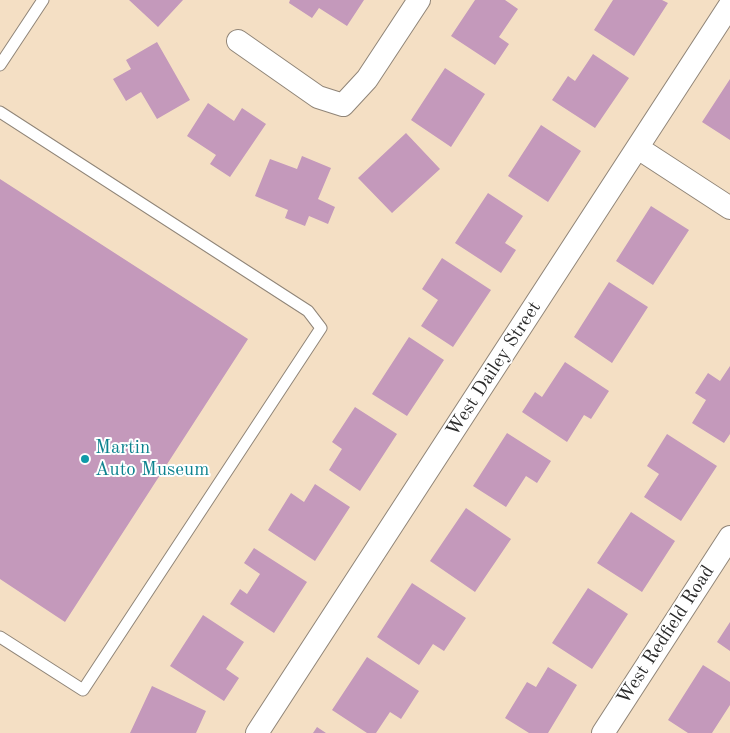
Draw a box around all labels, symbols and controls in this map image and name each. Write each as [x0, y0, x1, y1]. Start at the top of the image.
street label: West Dailey Street [442, 297, 546, 441]
place label: Martin Auto Museum [95, 437, 209, 481]
marker: Martin Auto Museum [79, 453, 91, 465]
street label: West Redfield Road [613, 561, 719, 709]

